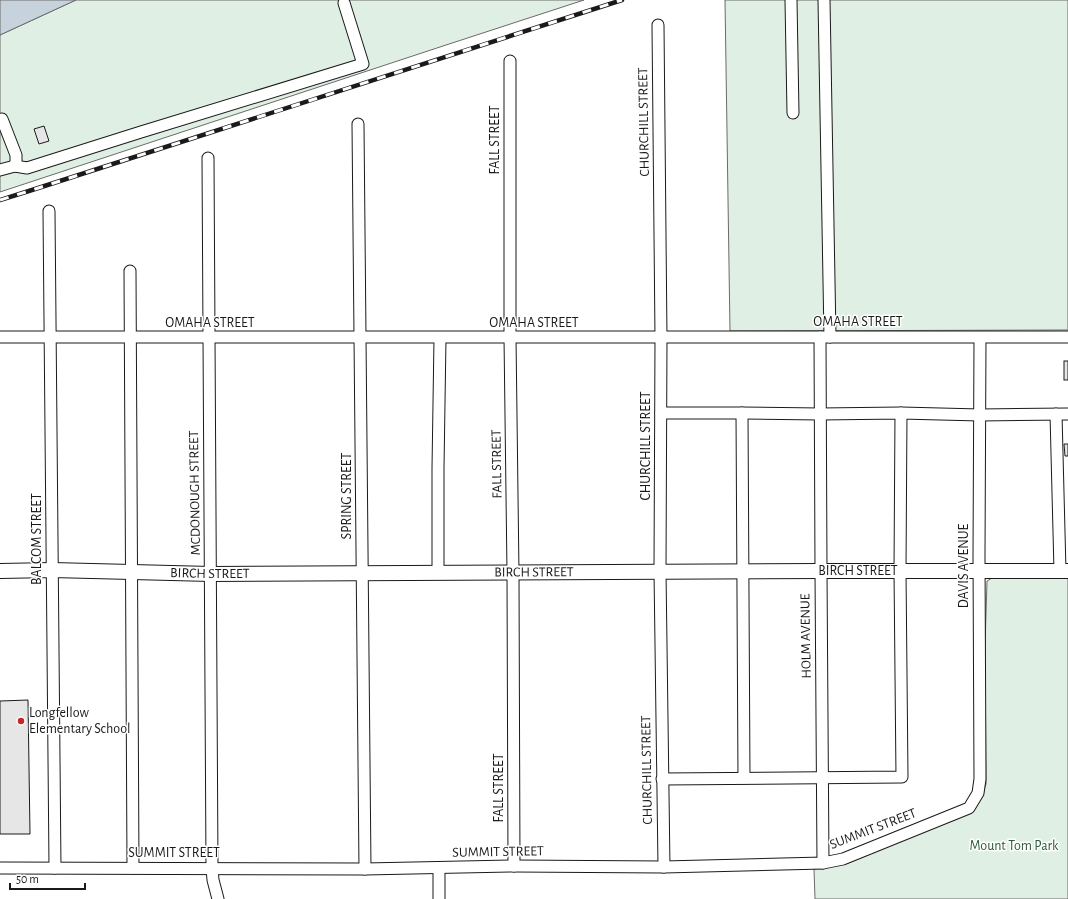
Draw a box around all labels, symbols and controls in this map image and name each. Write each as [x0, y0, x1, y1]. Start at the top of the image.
street label: CHURCHILL STREET [636, 67, 652, 177]
street label: FALL STREET [488, 105, 502, 175]
street label: OMAHA STREET [813, 315, 903, 329]
street label: OMAHA STREET [165, 316, 255, 330]
street label: OMAHA STREET [489, 316, 579, 330]
street label: CHURCHILL STREET [639, 391, 653, 501]
street label: FALL STREET [489, 429, 505, 499]
street label: MCDONOUGH STREET [187, 430, 203, 556]
street label: SPRING STREET [340, 452, 354, 539]
street label: BALCOM STREET [30, 493, 44, 585]
street label: DAVIS AVENUE [957, 523, 971, 608]
street label: BIRCH STREET [818, 564, 898, 578]
street label: BIRCH STREET [494, 565, 574, 580]
street label: BIRCH STREET [170, 566, 250, 581]
street label: HOLM AVENUE [798, 593, 814, 679]
place label: Longfellow Elementary School [29, 706, 131, 736]
street label: CHURCHILL STREET [639, 715, 655, 825]
marker: Longfellow Elementary School [16, 716, 26, 726]
street label: FALL STREET [492, 753, 506, 823]
street label: SUMMIT STREET [828, 806, 918, 852]
park label: Mount Tom Park [970, 839, 1059, 853]
street label: SUMMIT STREET [452, 844, 544, 860]
street label: SUMMIT STREET [128, 846, 220, 860]
scale bar [10, 865, 85, 891]
text: 50 m [16, 873, 39, 885]

